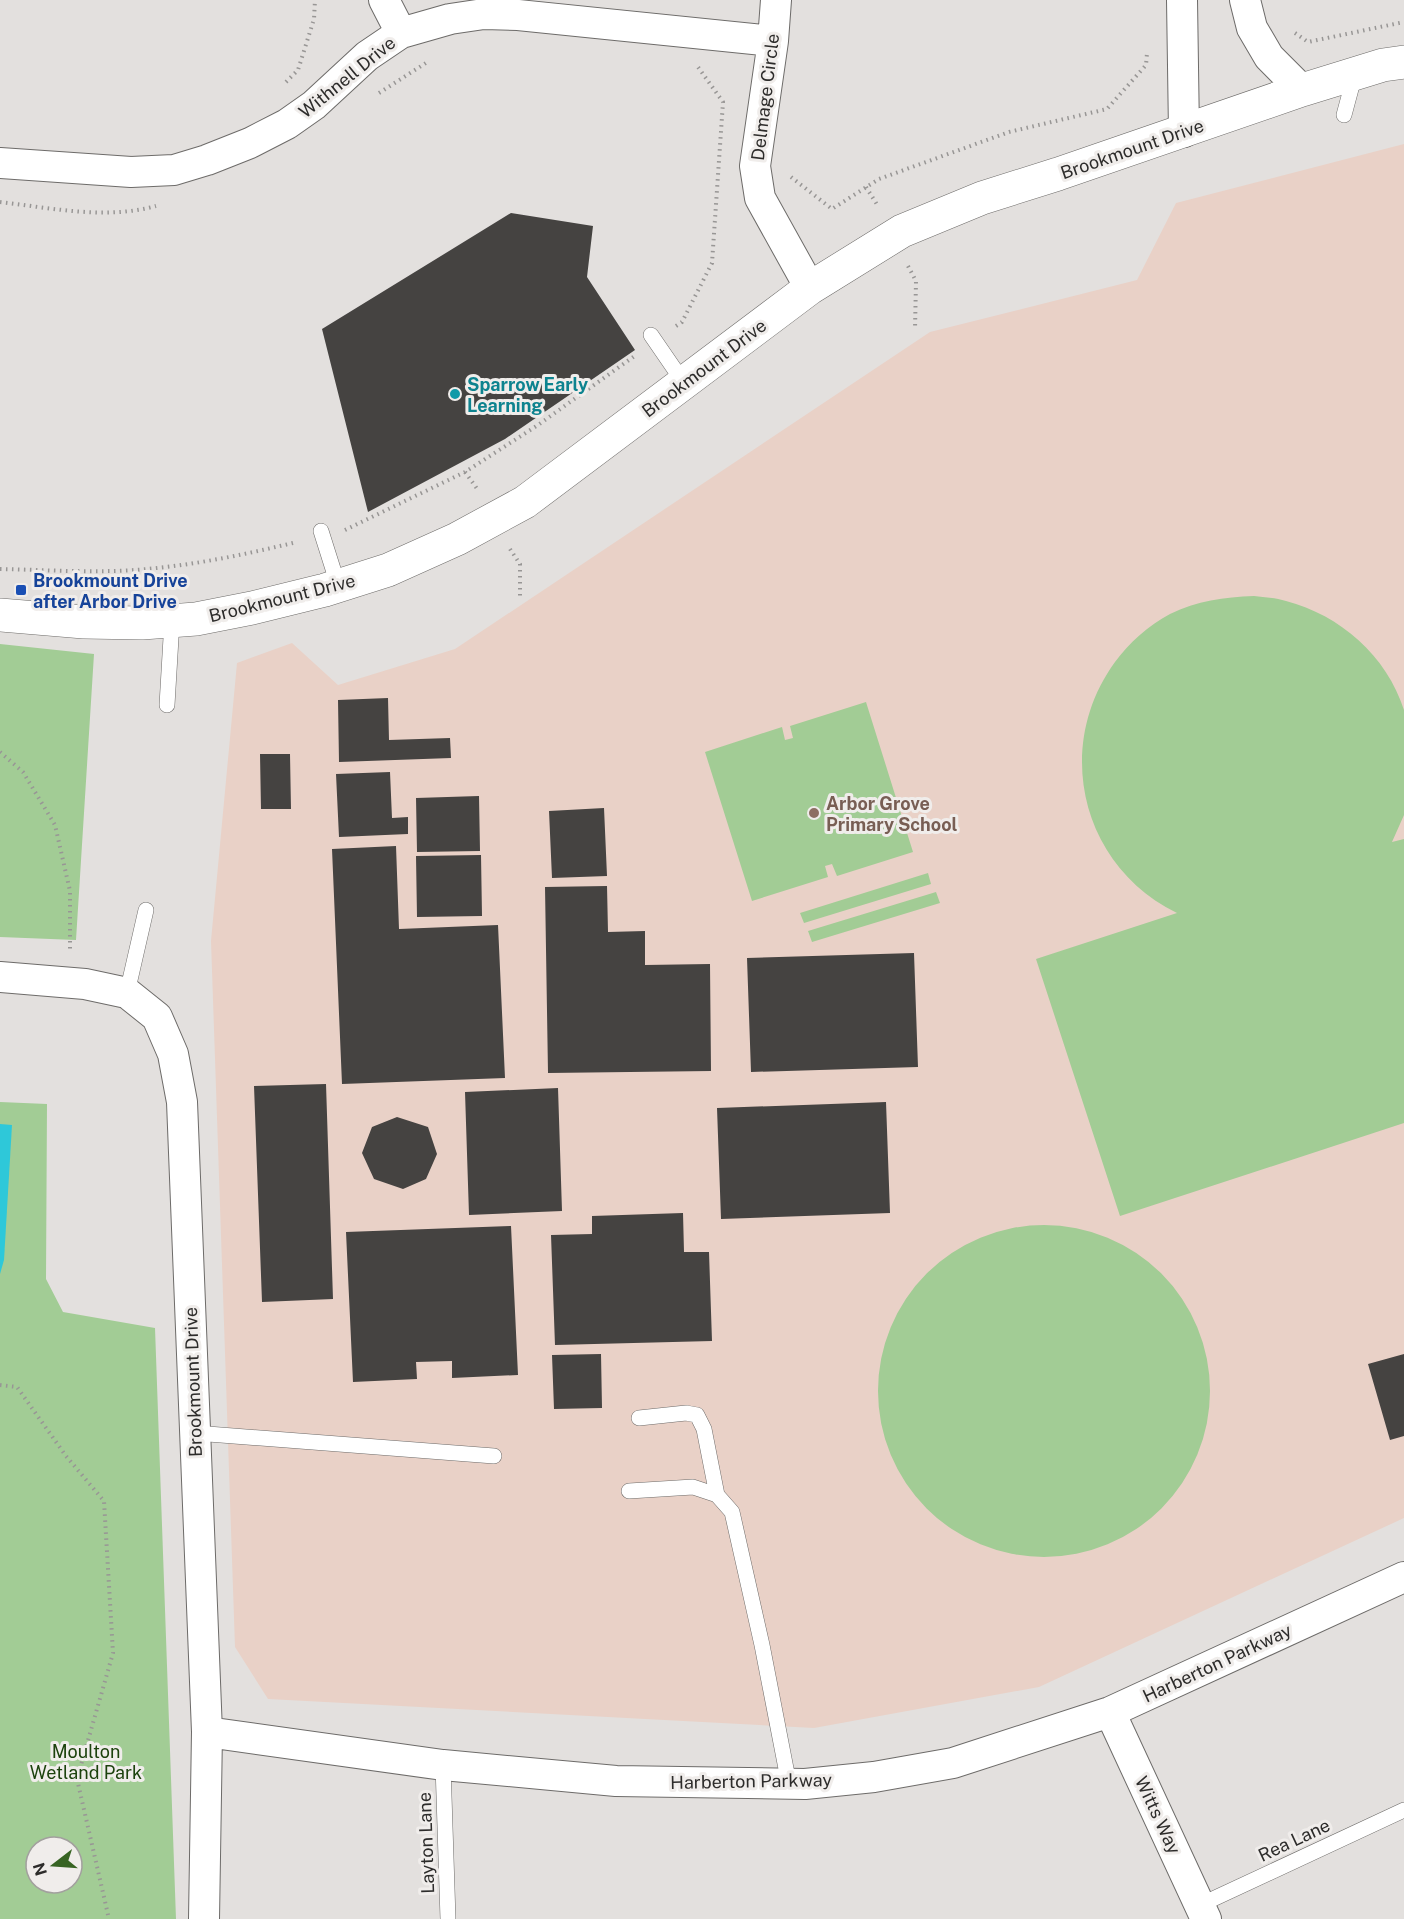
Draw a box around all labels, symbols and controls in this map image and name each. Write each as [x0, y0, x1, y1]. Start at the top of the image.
street label: Withnell Drive [295, 32, 399, 122]
street label: Delmage Circle [747, 32, 783, 162]
street label: Brookmount Drive [1058, 115, 1206, 183]
street label: Brookmount Drive [638, 314, 770, 422]
place label: Sparrow Early Learning [467, 374, 588, 416]
marker: Sparrow Early Learning [448, 387, 462, 401]
place label: Brookmount Drive after Arbor Drive [33, 570, 188, 612]
street label: Brookmount Drive [207, 570, 357, 626]
marker: Brookmount Drive after Arbor Drive [14, 583, 28, 597]
place label: Arbor Grove Primary School [826, 793, 958, 835]
marker: Arbor Grove Primary School [807, 806, 821, 820]
street label: Brookmount Drive [180, 1307, 206, 1457]
street label: Harberton Parkway [1139, 1619, 1295, 1707]
park label: Moulton Wetland Park [30, 1741, 142, 1783]
street label: Harberton Parkway [670, 1769, 832, 1793]
street label: Witts Way [1131, 1773, 1185, 1858]
street label: Layton Lane [414, 1792, 438, 1894]
street label: Rea Lane [1255, 1814, 1333, 1866]
north arrow [24, 1835, 84, 1895]
text: N [29, 1860, 51, 1878]

